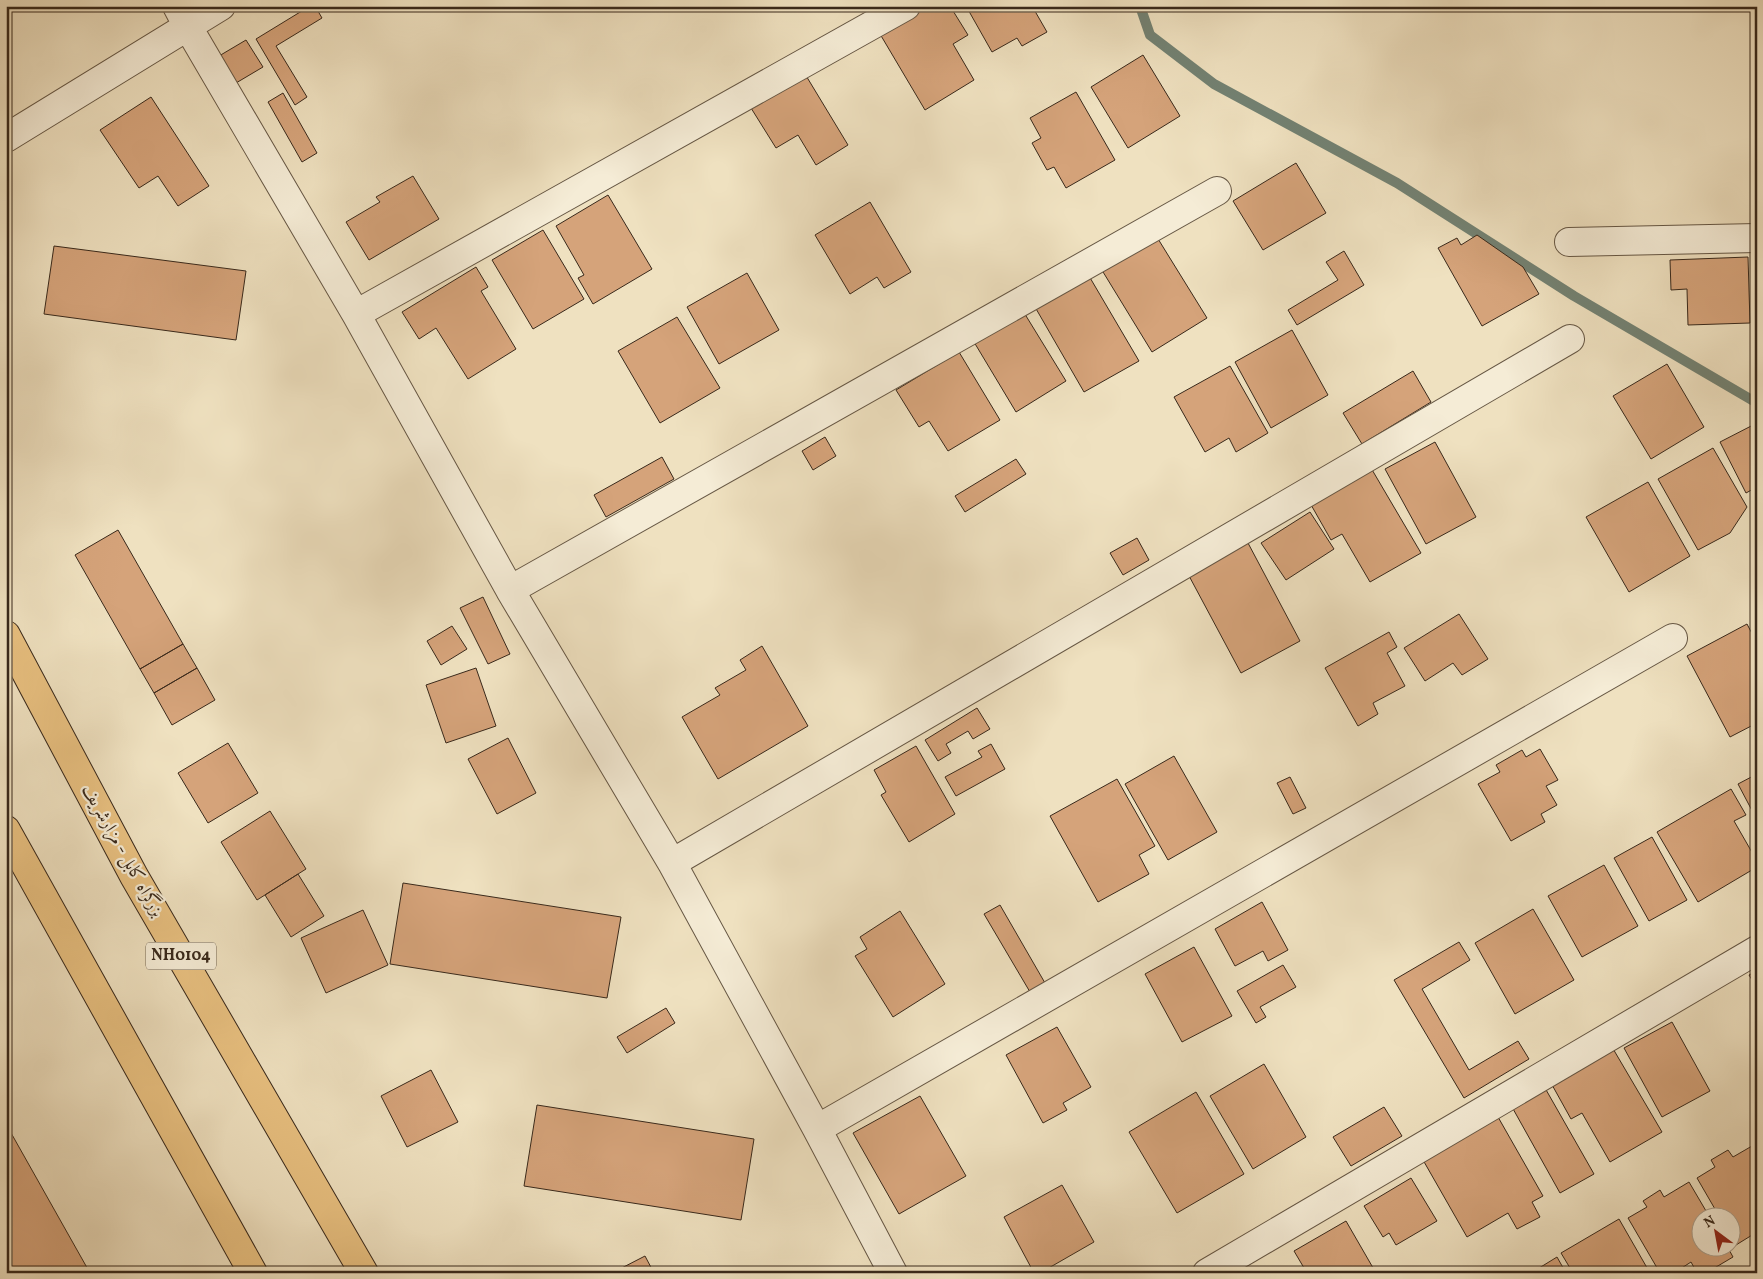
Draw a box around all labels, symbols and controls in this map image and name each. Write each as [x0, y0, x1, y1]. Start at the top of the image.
street label: بزرگراه کابل - مزارشریف [75, 780, 170, 922]
road number: NH0104 [146, 942, 216, 969]
north arrow [1690, 1206, 1740, 1256]
text: N [1701, 1211, 1719, 1233]

